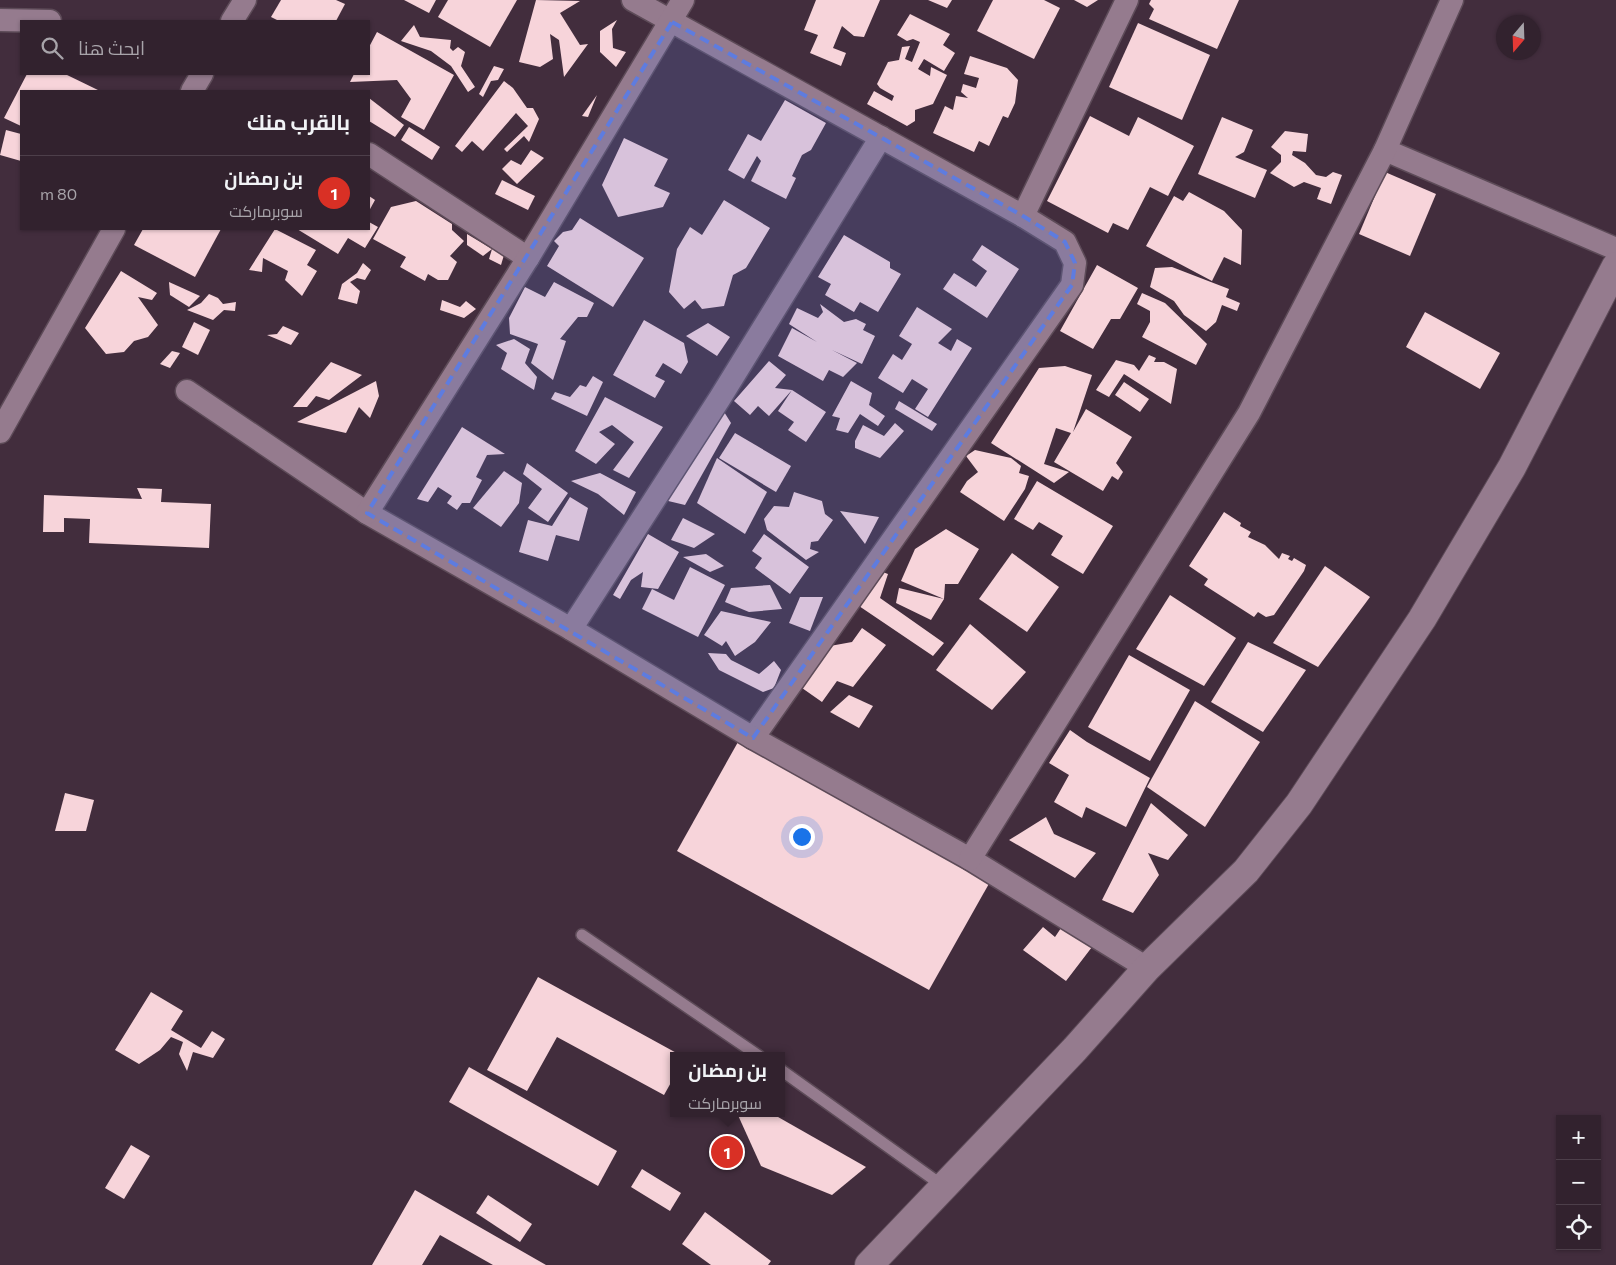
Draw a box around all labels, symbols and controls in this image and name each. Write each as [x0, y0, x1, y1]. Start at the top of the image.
north arrow [1496, 15, 1541, 60]
search box [20, 20, 370, 75]
icon: search [38, 34, 66, 62]
text: ابحث هنا [78, 36, 145, 59]
text: بالقرب منك [247, 109, 350, 134]
text: بن رمضان [224, 166, 303, 189]
text: 80 m [40, 184, 77, 203]
text: 1 [330, 184, 338, 203]
text: سوبرماركت [229, 201, 303, 220]
your location [789, 824, 815, 850]
popup [670, 1052, 785, 1117]
text: بن رمضان [688, 1058, 767, 1081]
text: سوبرماركت [688, 1093, 762, 1112]
map controls [1556, 1115, 1601, 1250]
button: + [1556, 1115, 1601, 1160]
pin: 1 [711, 1133, 743, 1171]
button: − [1556, 1160, 1601, 1205]
button: locate [1556, 1205, 1601, 1250]

